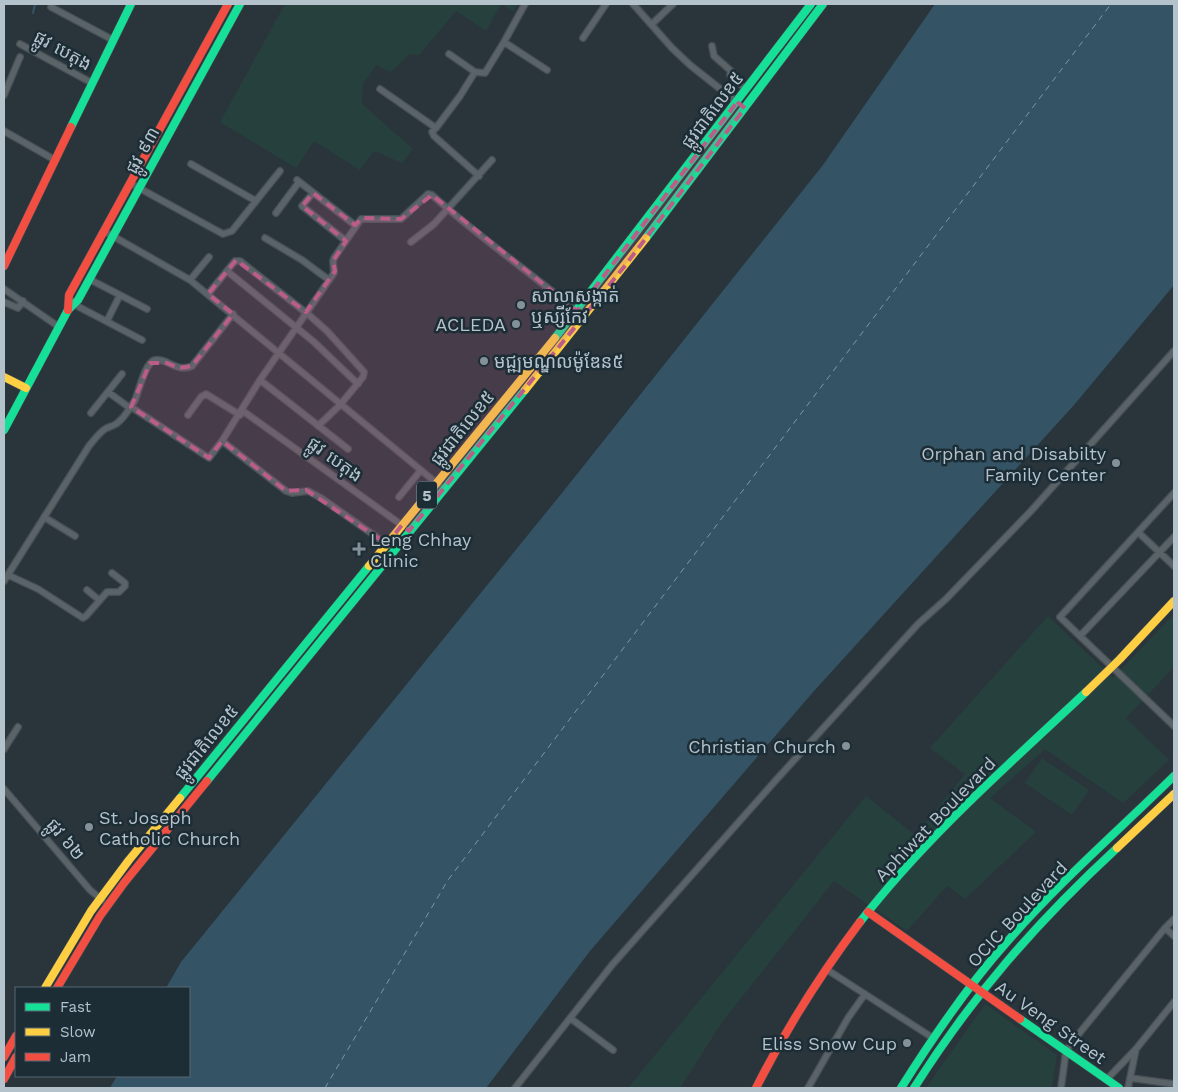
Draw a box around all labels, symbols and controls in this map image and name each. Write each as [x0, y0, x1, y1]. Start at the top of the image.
street label: ផ្លូវ បេតុង [27, 26, 96, 80]
street label: ផ្លូវជាតិលេខ៥ [677, 68, 753, 156]
street label: ផ្លូវ ៩៣ [121, 123, 169, 180]
place label: សាលាសង្កាត់ ឬស្សីកែវ [531, 285, 620, 328]
marker: សាលាសង្កាត់ ឬស្សីកែវ [515, 299, 527, 311]
place label: ACLEDA [435, 314, 506, 335]
marker: ACLEDA [510, 318, 522, 330]
place label: មជ្ឍមណ្ឌលម៉ូឌែន៥ [494, 351, 624, 373]
marker: មជ្ឍមណ្ឌលម៉ូឌែន៥ [478, 355, 490, 367]
street label: ផ្លូវជាតិលេខ៥ [425, 386, 503, 474]
street label: ផ្លូវ បេតុង [300, 432, 367, 491]
place label: Orphan and Disabilty Family Center [921, 443, 1107, 485]
marker: Orphan and Disabilty Family Center [1110, 457, 1122, 469]
road number: 5 [417, 482, 437, 508]
place label: Leng Chhay Clinic [370, 529, 472, 571]
marker: Leng Chhay Clinic [352, 542, 366, 556]
street label: ផ្លូវជាតិលេខ៥ [169, 700, 247, 788]
place label: Christian Church [688, 736, 836, 757]
marker: Christian Church [840, 740, 852, 752]
street label: Aphiwat Boulevard [870, 753, 1000, 885]
place label: St. Joseph Catholic Church [99, 807, 240, 849]
street label: ផ្លូវ ៦២ [38, 814, 90, 868]
marker: St. Joseph Catholic Church [83, 821, 95, 833]
street label: OCIC Boulevard [963, 857, 1071, 971]
street label: Au Veng Street [991, 976, 1111, 1068]
legend [15, 987, 190, 1077]
text: Fast [60, 998, 92, 1016]
text: Slow [60, 1023, 96, 1041]
place label: Eliss Snow Cup [761, 1033, 897, 1054]
marker: Eliss Snow Cup [901, 1037, 913, 1049]
text: Jam [60, 1048, 91, 1066]

